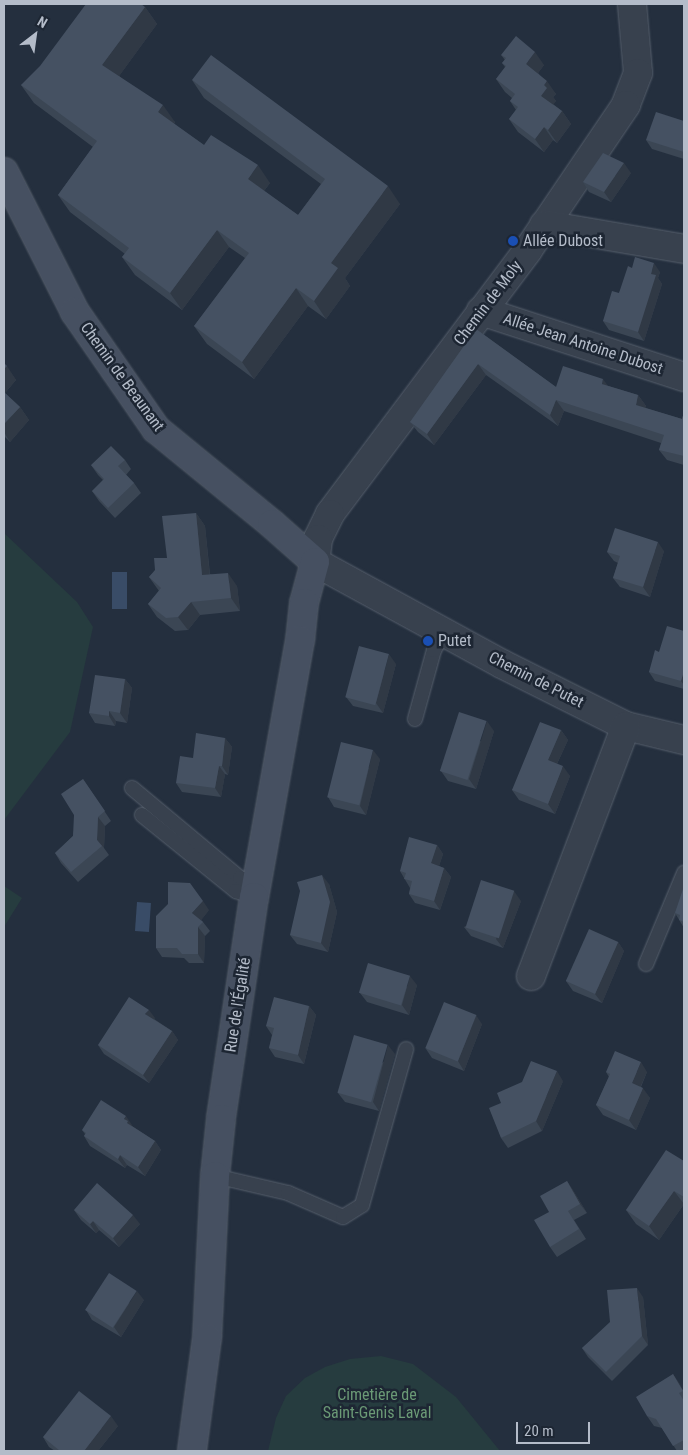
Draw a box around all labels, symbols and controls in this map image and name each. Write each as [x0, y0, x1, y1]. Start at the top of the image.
north arrow [10, 10, 60, 60]
text: N [35, 13, 50, 31]
place label: Allée Dubost [523, 231, 603, 251]
marker: Allée Dubost [507, 235, 519, 247]
street label: Chemin de Moly [450, 257, 526, 349]
street label: Allée Jean Antoine Dubost [501, 309, 665, 379]
street label: Chemin de Beaunant [76, 319, 168, 435]
place label: Putet [438, 631, 472, 651]
marker: Putet [422, 635, 434, 647]
street label: Chemin de Putet [485, 648, 587, 712]
street label: Rue de l'Égalité [221, 956, 255, 1054]
park label: Cimetière de Saint-Genis Laval [323, 1385, 431, 1423]
scale bar [518, 1412, 592, 1444]
text: 20 m [524, 1422, 554, 1440]

